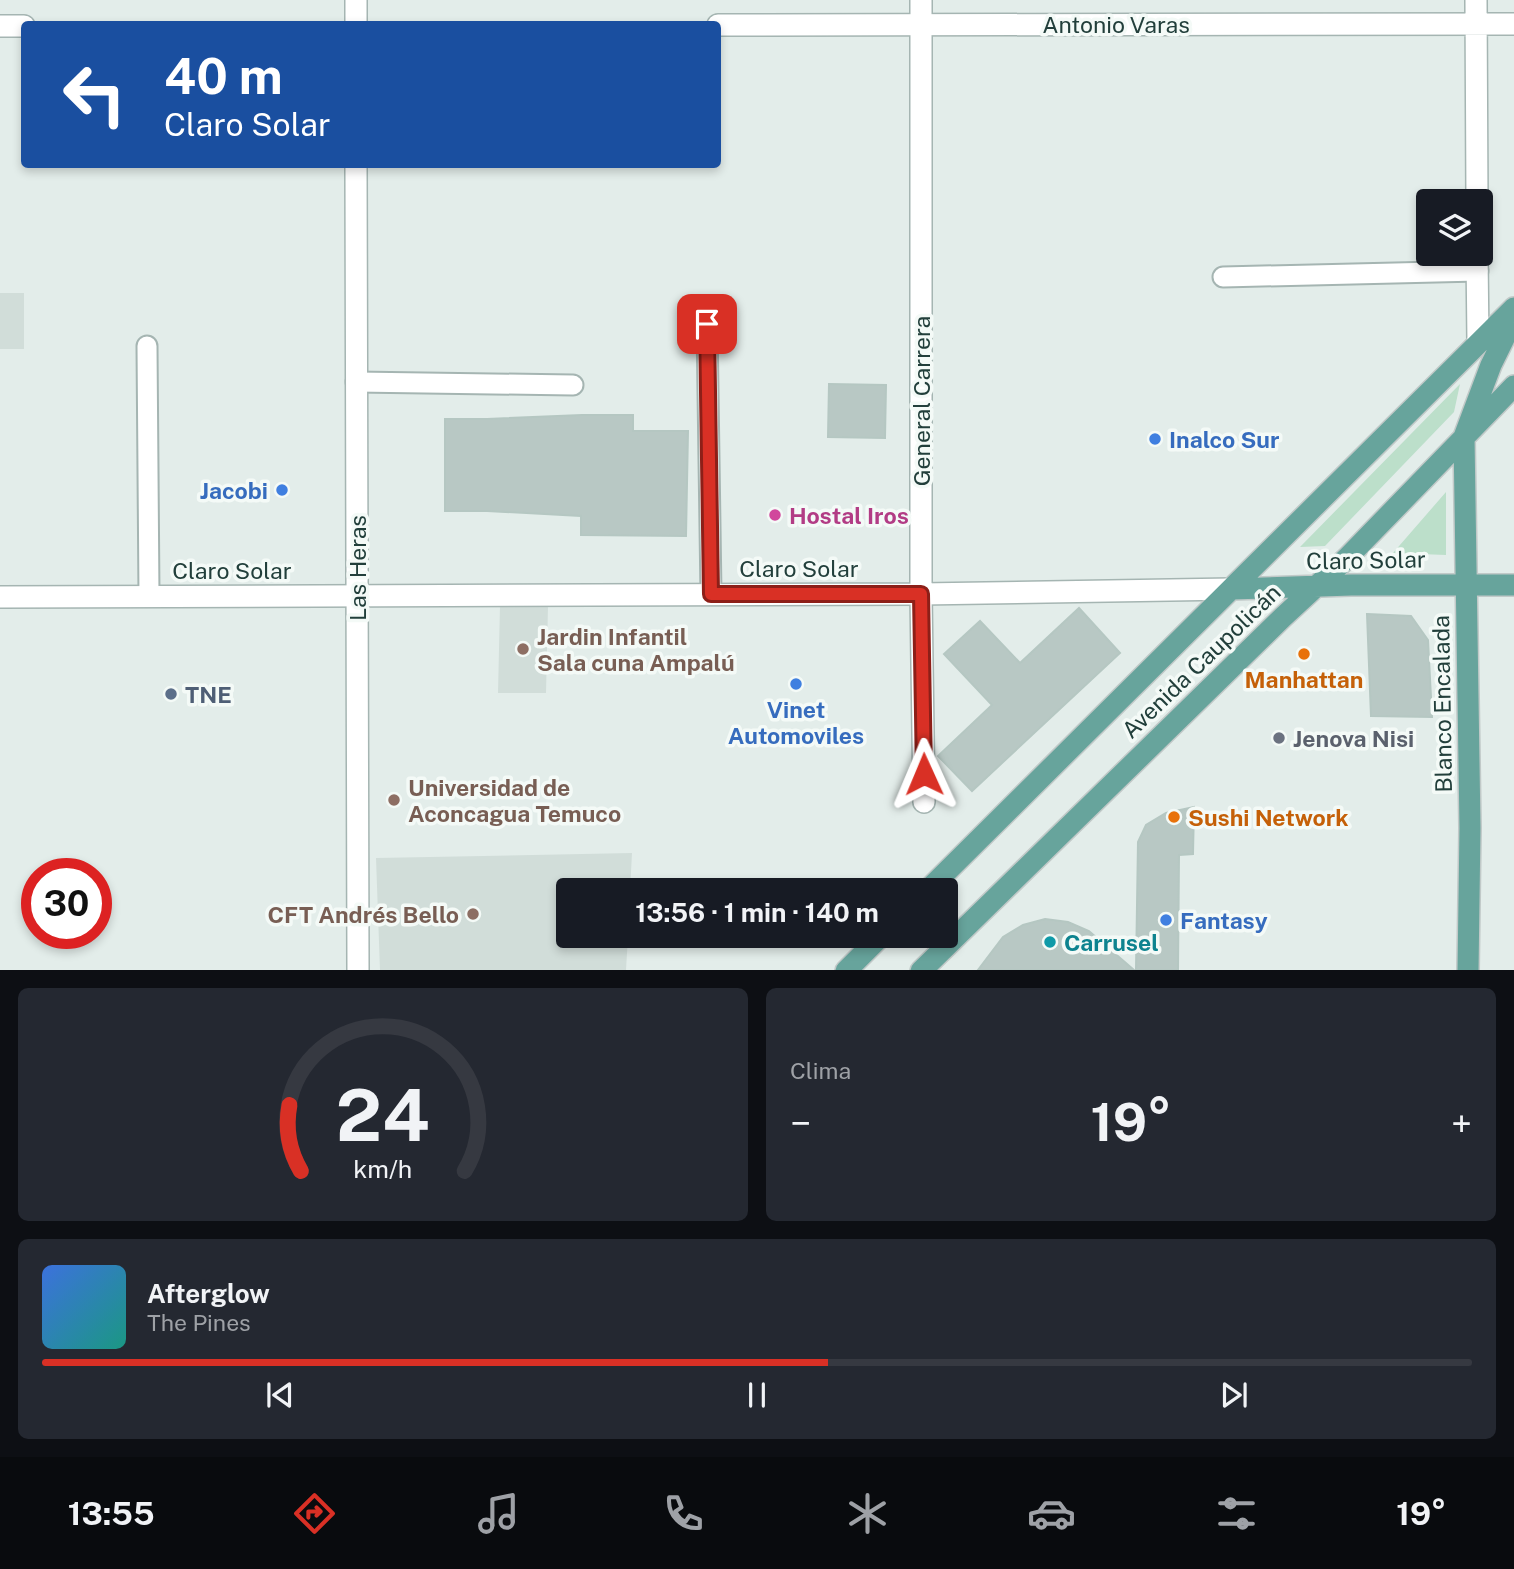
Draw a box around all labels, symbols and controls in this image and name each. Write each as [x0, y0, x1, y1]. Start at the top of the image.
street label: Antonio Varas [1042, 11, 1190, 38]
text: 40 m [164, 47, 283, 105]
icon: left [49, 49, 140, 140]
text: Claro Solar [164, 106, 330, 143]
map controls [1416, 189, 1493, 266]
button: layers [1416, 189, 1493, 266]
pin [677, 294, 737, 354]
icon: arrive [688, 305, 726, 343]
street label: General Carrera [908, 316, 935, 486]
place label: Inalco Sur [1169, 426, 1280, 453]
marker: Inalco Sur [1147, 431, 1163, 447]
place label: Jacobi [200, 477, 268, 504]
marker: Jacobi [274, 482, 290, 498]
place label: Hostal Iros [789, 502, 909, 529]
marker: Hostal Iros [767, 507, 783, 523]
street label: Las Heras [344, 515, 371, 621]
street label: Claro Solar [1306, 545, 1426, 575]
street label: Claro Solar [739, 555, 859, 582]
street label: Claro Solar [172, 557, 292, 584]
street label: Avenida Caupolicán [1116, 578, 1286, 744]
street label: Blanco Encalada [1427, 615, 1457, 793]
place label: Jardin Infantil Sala cuna Ampalú [537, 623, 735, 676]
marker: Jardin Infantil Sala cuna Ampalú [515, 641, 531, 657]
marker: Manhattan [1296, 646, 1312, 662]
place label: Manhattan [1245, 666, 1363, 693]
marker: Vinet Automoviles [788, 676, 804, 692]
place label: TNE [185, 681, 232, 708]
marker: TNE [163, 686, 179, 702]
place label: Vinet Automoviles [728, 696, 864, 749]
place label: Jenova Nisi [1293, 725, 1414, 752]
marker: Jenova Nisi [1271, 730, 1287, 746]
position arrow [887, 737, 961, 811]
place label: Universidad de Aconcagua Temuco [408, 774, 621, 827]
marker: Universidad de Aconcagua Temuco [386, 792, 402, 808]
place label: Sushi Network [1188, 804, 1349, 831]
marker: Sushi Network [1166, 809, 1182, 825]
speed limit sign: 30 [21, 858, 112, 949]
text: 13:56 · 1 min · 140 m [635, 897, 879, 928]
place label: CFT Andrés Bello [268, 901, 459, 928]
marker: CFT Andrés Bello [465, 906, 481, 922]
place label: Fantasy [1180, 907, 1268, 934]
marker: Fantasy [1158, 912, 1174, 928]
place label: Carrusel [1064, 929, 1159, 956]
marker: Carrusel [1042, 934, 1058, 950]
text: Clima [790, 1057, 851, 1084]
text: 24 [336, 1072, 430, 1157]
text: 19° [1090, 1092, 1172, 1153]
text: − [790, 1101, 811, 1146]
text: + [1451, 1101, 1472, 1146]
text: km/h [354, 1153, 412, 1183]
text: Afterglow [147, 1278, 270, 1309]
text: The Pines [147, 1309, 251, 1336]
icon: previous [261, 1376, 299, 1414]
icon: pause [738, 1376, 776, 1414]
icon: next [1215, 1376, 1253, 1414]
icon: directions [290, 1489, 339, 1538]
icon: music [474, 1489, 523, 1538]
icon: phone [659, 1489, 708, 1538]
icon: climate [843, 1489, 892, 1538]
icon: car [1027, 1489, 1076, 1538]
icon: filters [1212, 1489, 1261, 1538]
text: 13:55 [68, 1495, 155, 1532]
text: 19° [1396, 1495, 1446, 1532]

